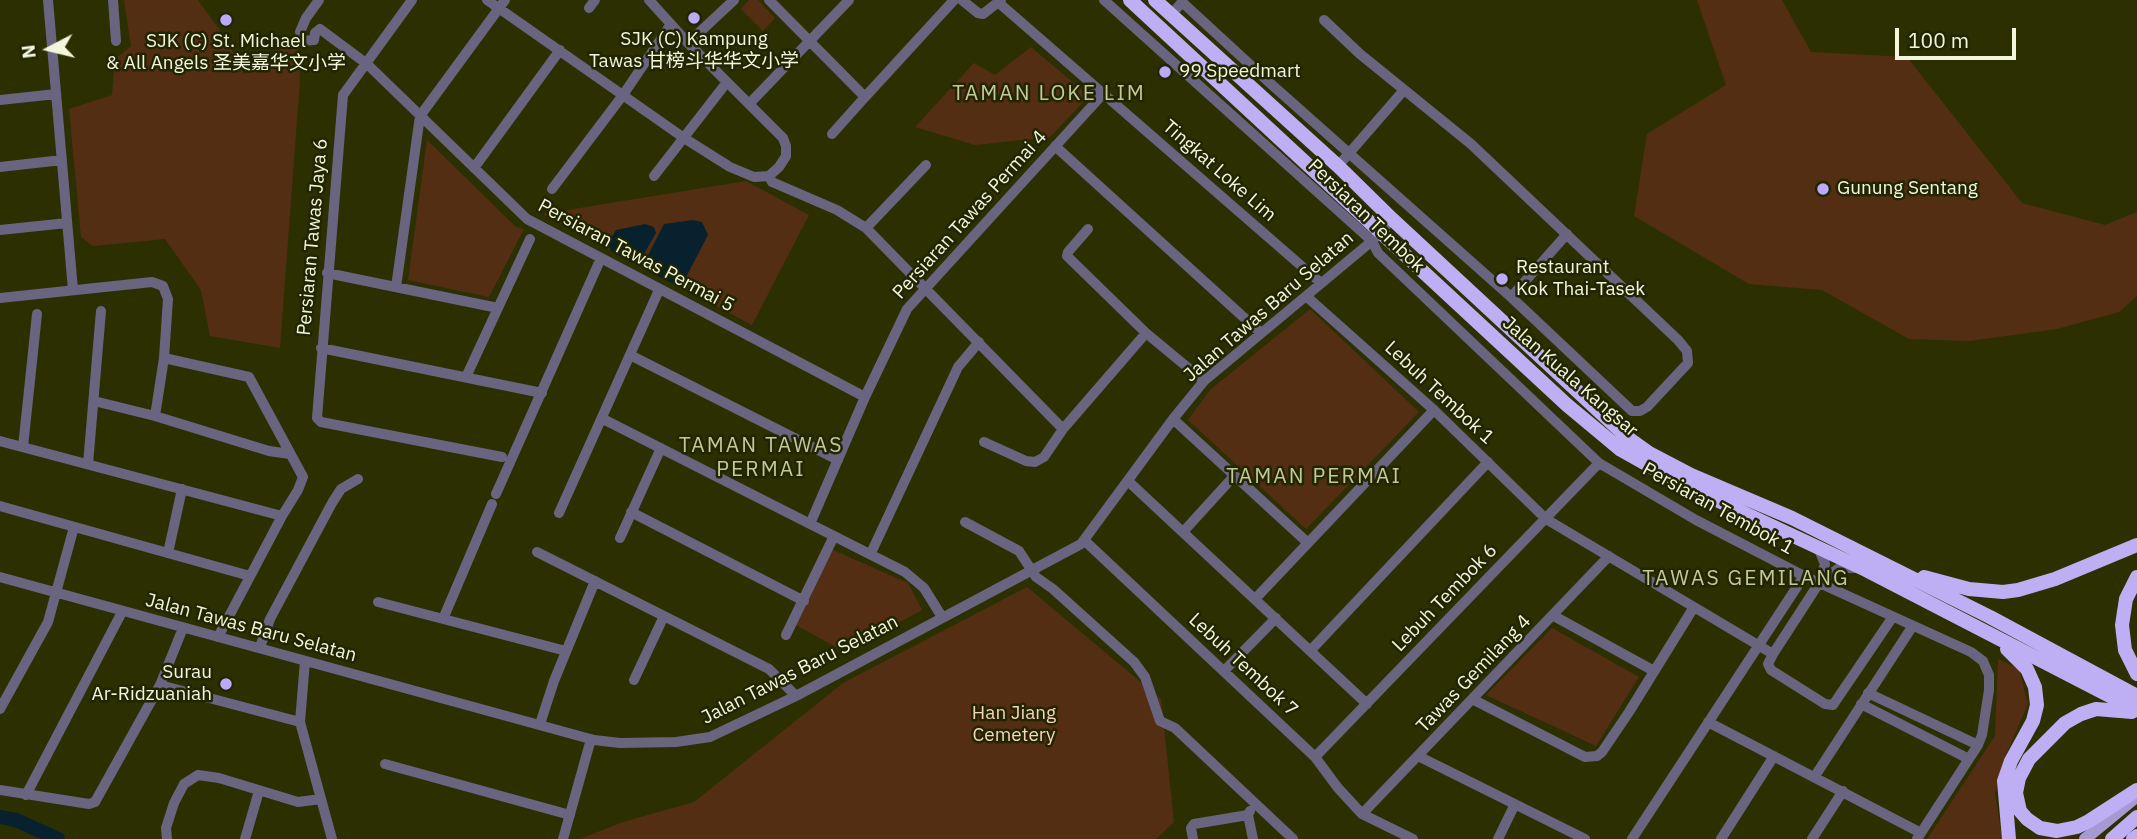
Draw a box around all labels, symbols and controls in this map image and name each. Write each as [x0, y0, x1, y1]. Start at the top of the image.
marker: SJK (C) Kampung Tawas 甘榜斗华华文小学 [686, 10, 702, 26]
marker: SJK (C) St. Michael & All Angels 圣美嘉华文小学 [218, 12, 234, 28]
north arrow [14, 14, 84, 84]
scale bar [1899, 14, 2020, 58]
text: 100 m [1908, 26, 1969, 54]
place label: SJK (C) Kampung Tawas 甘榜斗华华文小学 [589, 29, 799, 73]
place label: SJK (C) St. Michael & All Angels 圣美嘉华文小学 [106, 31, 346, 75]
text: N [15, 43, 41, 60]
place label: 99 Speedmart [1179, 61, 1301, 83]
marker: 99 Speedmart [1157, 64, 1173, 80]
district label: TAMAN LOKE LIM [954, 81, 1144, 107]
street label: Tingkat Loke Lim [1158, 115, 1280, 227]
street label: Persiaran Tawas Permai 4 [888, 126, 1052, 304]
street label: Persiaran Tawas Jaya 6 [293, 137, 333, 337]
street label: Persiaran Tembok [1303, 155, 1429, 277]
place label: Gunung Sentang [1837, 178, 1978, 200]
marker: Gunung Sentang [1815, 181, 1831, 197]
street label: Persiaran Tawas Permai 5 [534, 195, 738, 317]
street label: Jalan Tawas Baru Selatan [1179, 227, 1359, 387]
place label: Restaurant Kok Thai-Tasek [1516, 257, 1645, 301]
marker: Restaurant Kok Thai-Tasek [1494, 271, 1510, 287]
street label: Jalan Kuala Kangsar [1498, 312, 1642, 442]
street label: Lebuh Tembok 1 [1380, 337, 1498, 449]
district label: TAMAN TAWAS PERMAI [680, 433, 842, 483]
street label: Persiaran Tembok 1 [1638, 458, 1798, 560]
district label: TAMAN PERMAI [1228, 464, 1400, 490]
street label: Lebuh Tembok 6 [1388, 539, 1502, 657]
district label: TAWAS GEMILANG [1644, 566, 1848, 592]
street label: Jalan Tawas Baru Selatan [143, 589, 359, 667]
street label: Lebuh Tembok 7 [1184, 609, 1302, 721]
street label: Jalan Tawas Baru Selatan [698, 610, 902, 730]
street label: Tawas Gemilang 4 [1412, 610, 1536, 738]
place label: Surau Ar-Ridzuaniah [91, 662, 212, 706]
marker: Surau Ar-Ridzuaniah [218, 676, 234, 692]
park label: Han Jiang Cemetery [972, 703, 1056, 747]

